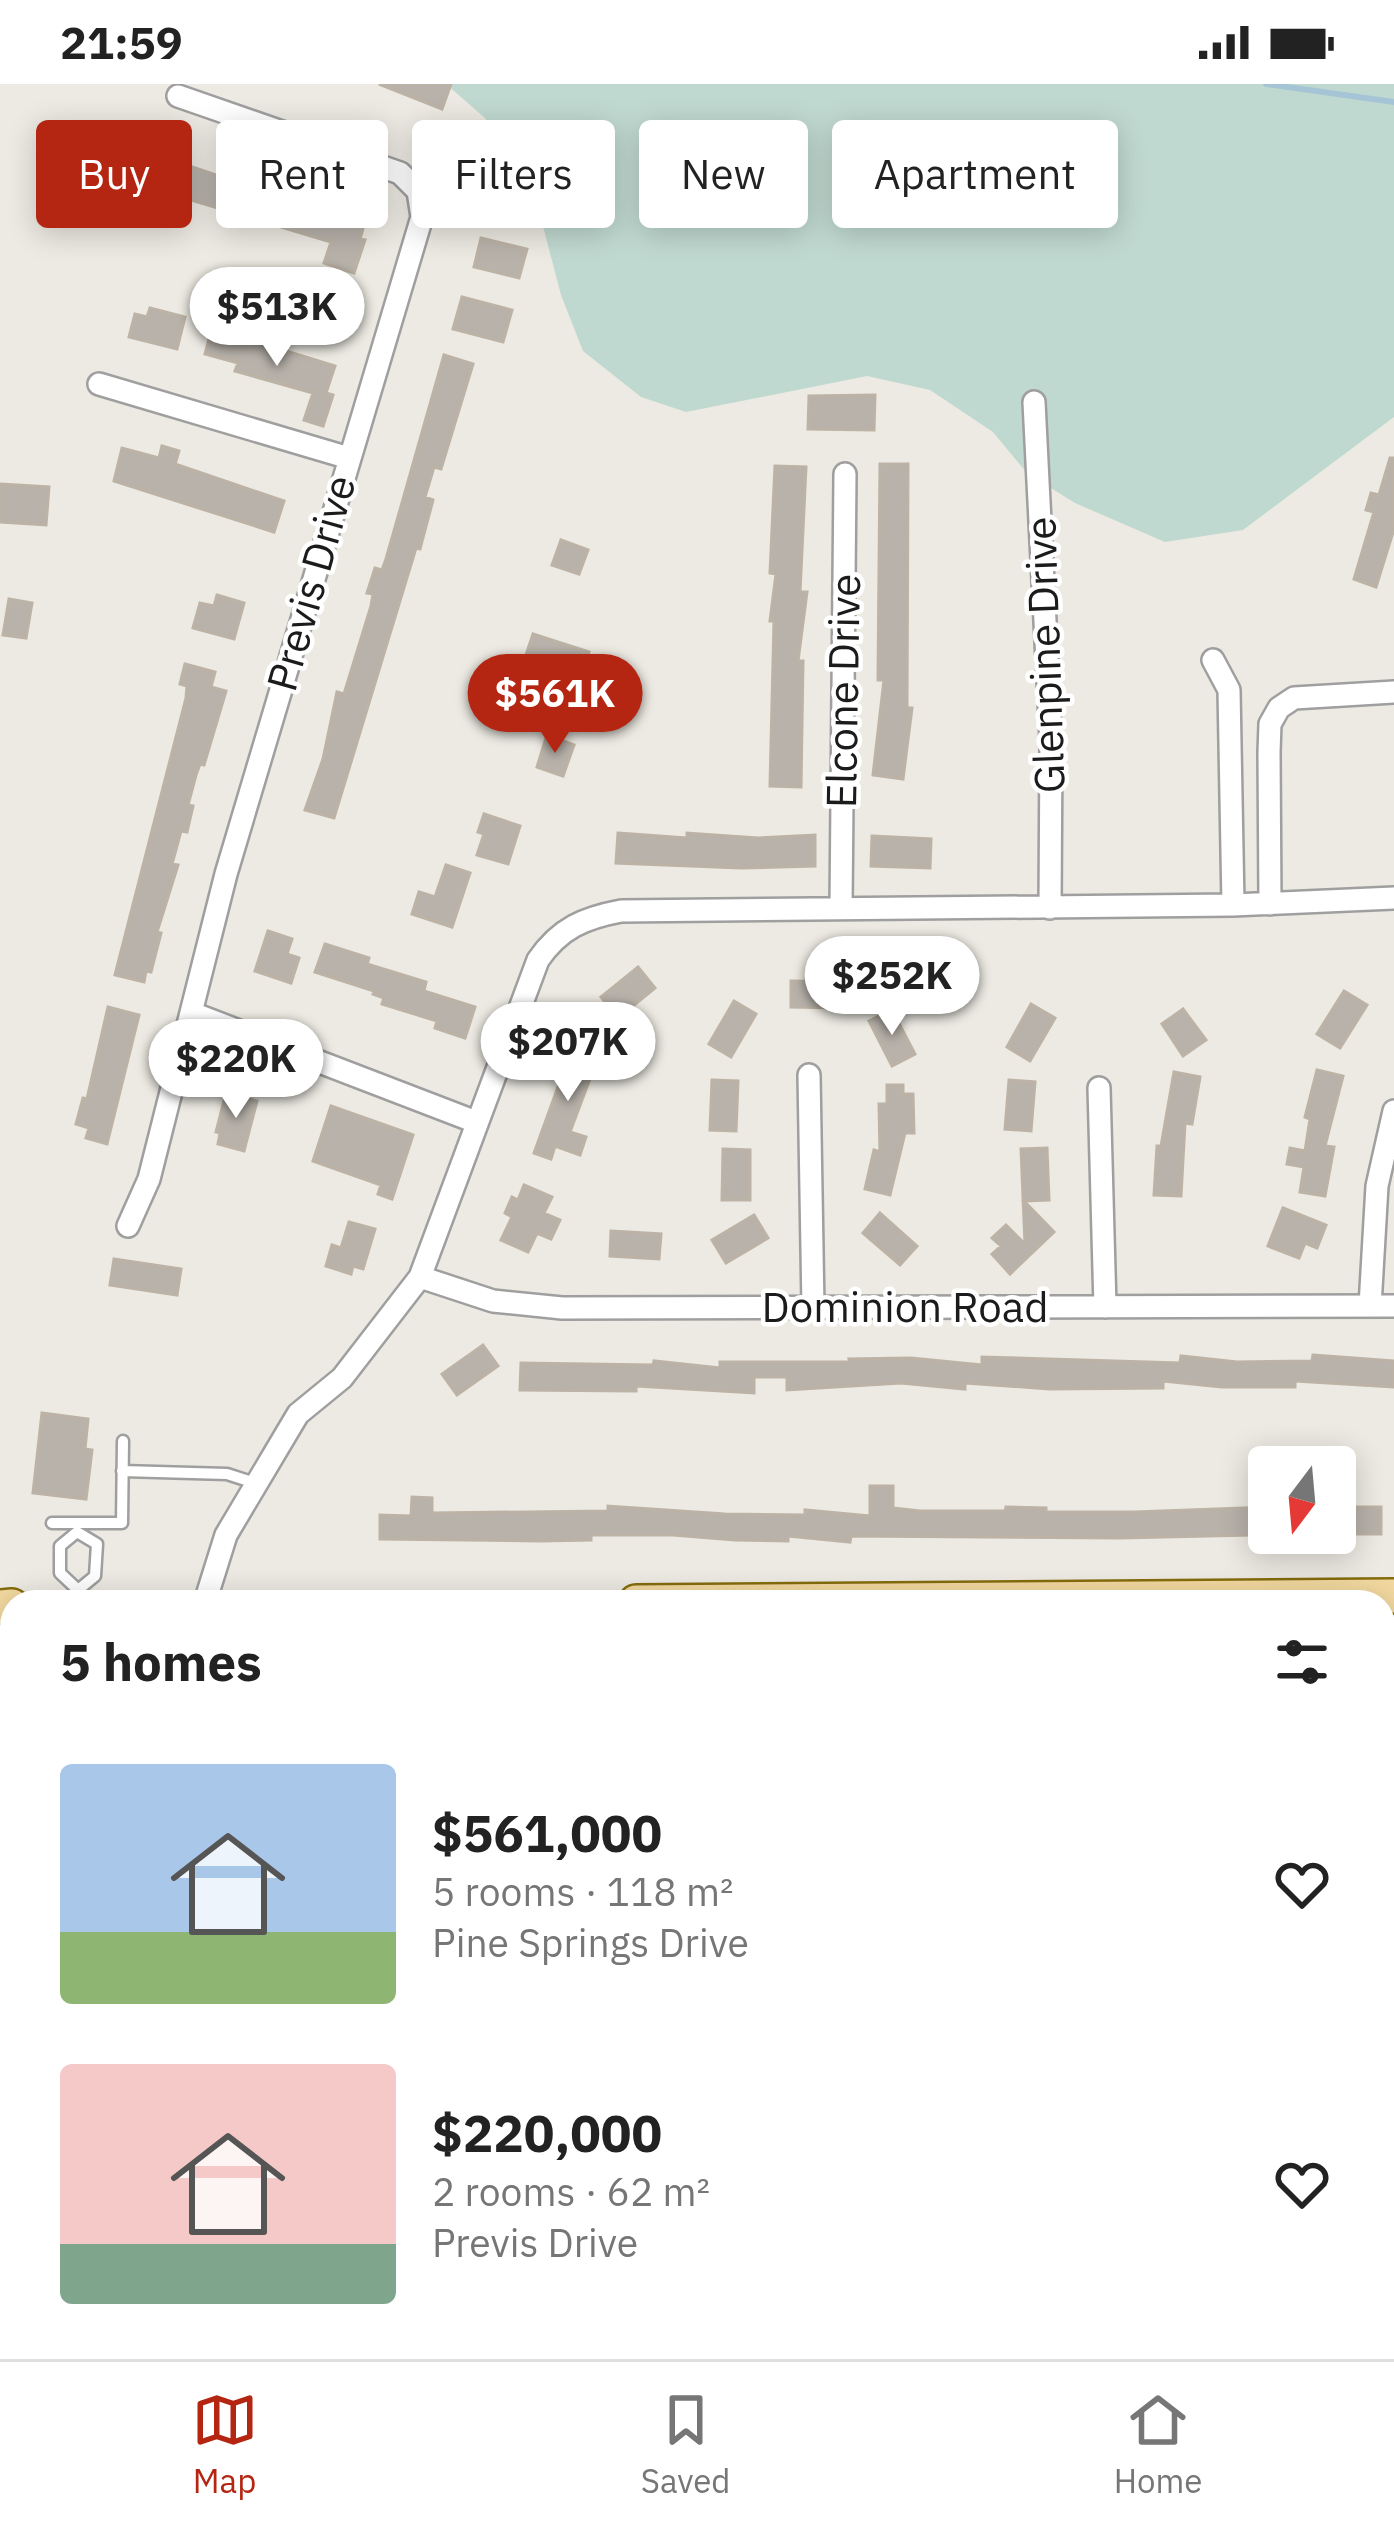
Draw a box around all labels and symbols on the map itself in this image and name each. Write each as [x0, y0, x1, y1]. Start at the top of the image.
pin: $513K [193, 267, 361, 369]
street label: Previs Drive [253, 469, 368, 697]
street label: Glenpine Drive [1012, 516, 1077, 794]
street label: Elcone Drive [813, 573, 872, 809]
pin: $561K [471, 654, 639, 756]
pin: $252K [808, 936, 976, 1038]
pin: $207K [484, 1002, 652, 1104]
pin: $220K [152, 1019, 320, 1121]
street label: Dominion Road [761, 1279, 1049, 1334]
north arrow [1248, 1446, 1356, 1554]

